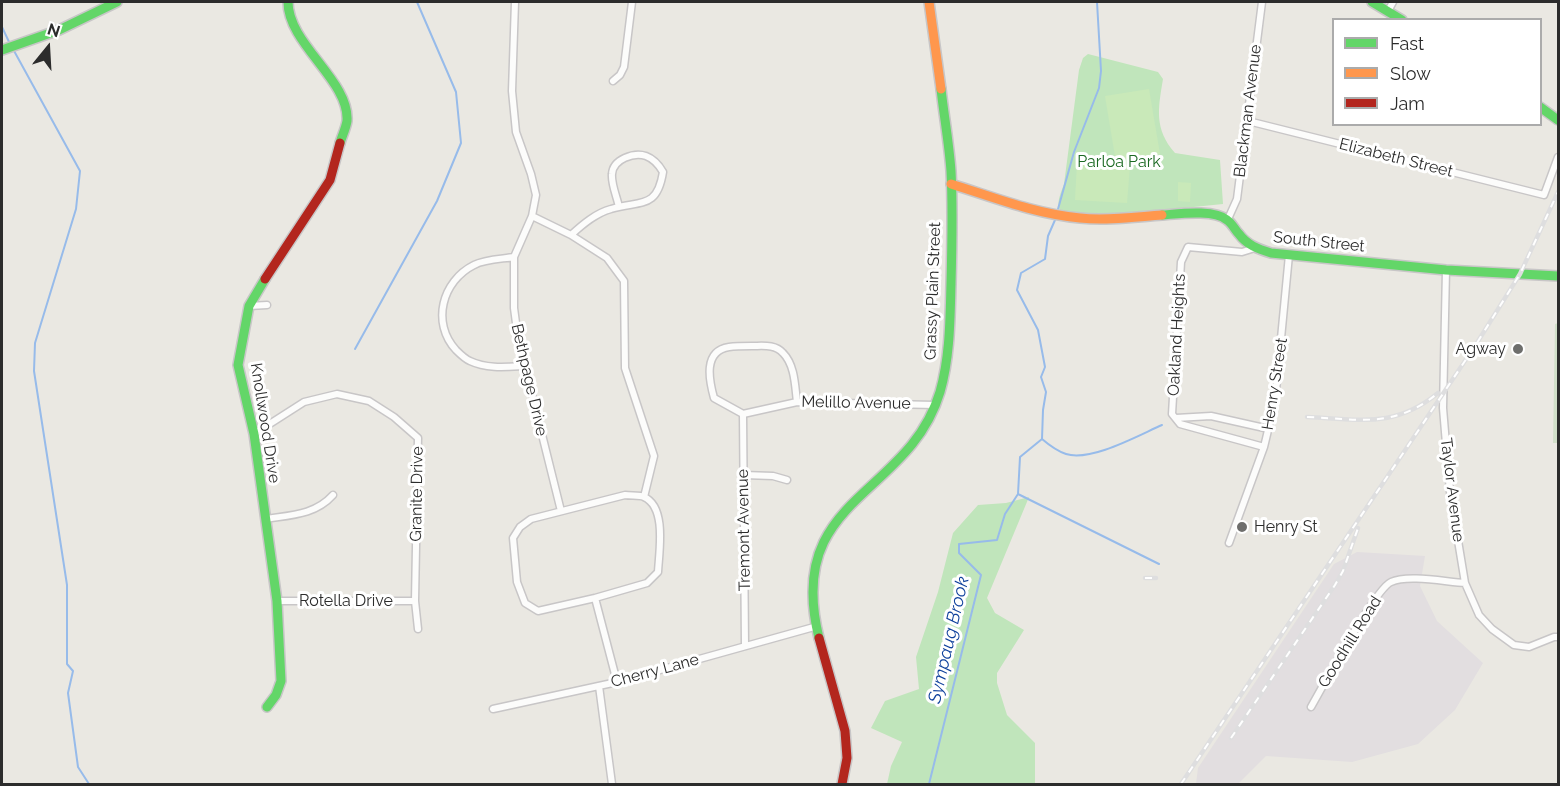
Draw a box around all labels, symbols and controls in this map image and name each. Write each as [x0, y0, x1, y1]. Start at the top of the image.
north arrow [18, 18, 78, 78]
legend [1332, 18, 1542, 126]
text: N [45, 19, 62, 41]
text: Fast [1390, 33, 1424, 54]
street label: Blackman Avenue [1230, 43, 1266, 179]
text: Slow [1390, 63, 1431, 84]
text: Jam [1390, 93, 1425, 114]
street label: Elizabeth Street [1337, 135, 1455, 181]
park label: Parloa Park [1077, 152, 1161, 172]
street label: Grassy Plain Street [921, 222, 945, 360]
street label: South Street [1272, 228, 1366, 256]
street label: Oakland Heights [1164, 273, 1190, 397]
street label: Bethpage Drive [507, 322, 551, 438]
street label: Henry Street [1258, 337, 1292, 431]
place label: Agway [1456, 339, 1506, 359]
marker: Agway [1511, 342, 1525, 356]
street label: Knollwood Drive [246, 361, 284, 485]
street label: Melillo Avenue [801, 392, 911, 414]
street label: Taylor Avenue [1436, 437, 1468, 543]
street label: Granite Drive [407, 446, 427, 542]
street label: Tremont Avenue [733, 469, 755, 591]
place label: Henry St [1254, 517, 1318, 537]
marker: Henry St [1235, 520, 1249, 534]
water label: Sympaug Brook [924, 575, 974, 705]
street label: Rotella Drive [299, 591, 393, 611]
street label: Goodhill Road [1314, 593, 1386, 691]
street label: Cherry Lane [609, 650, 701, 692]

